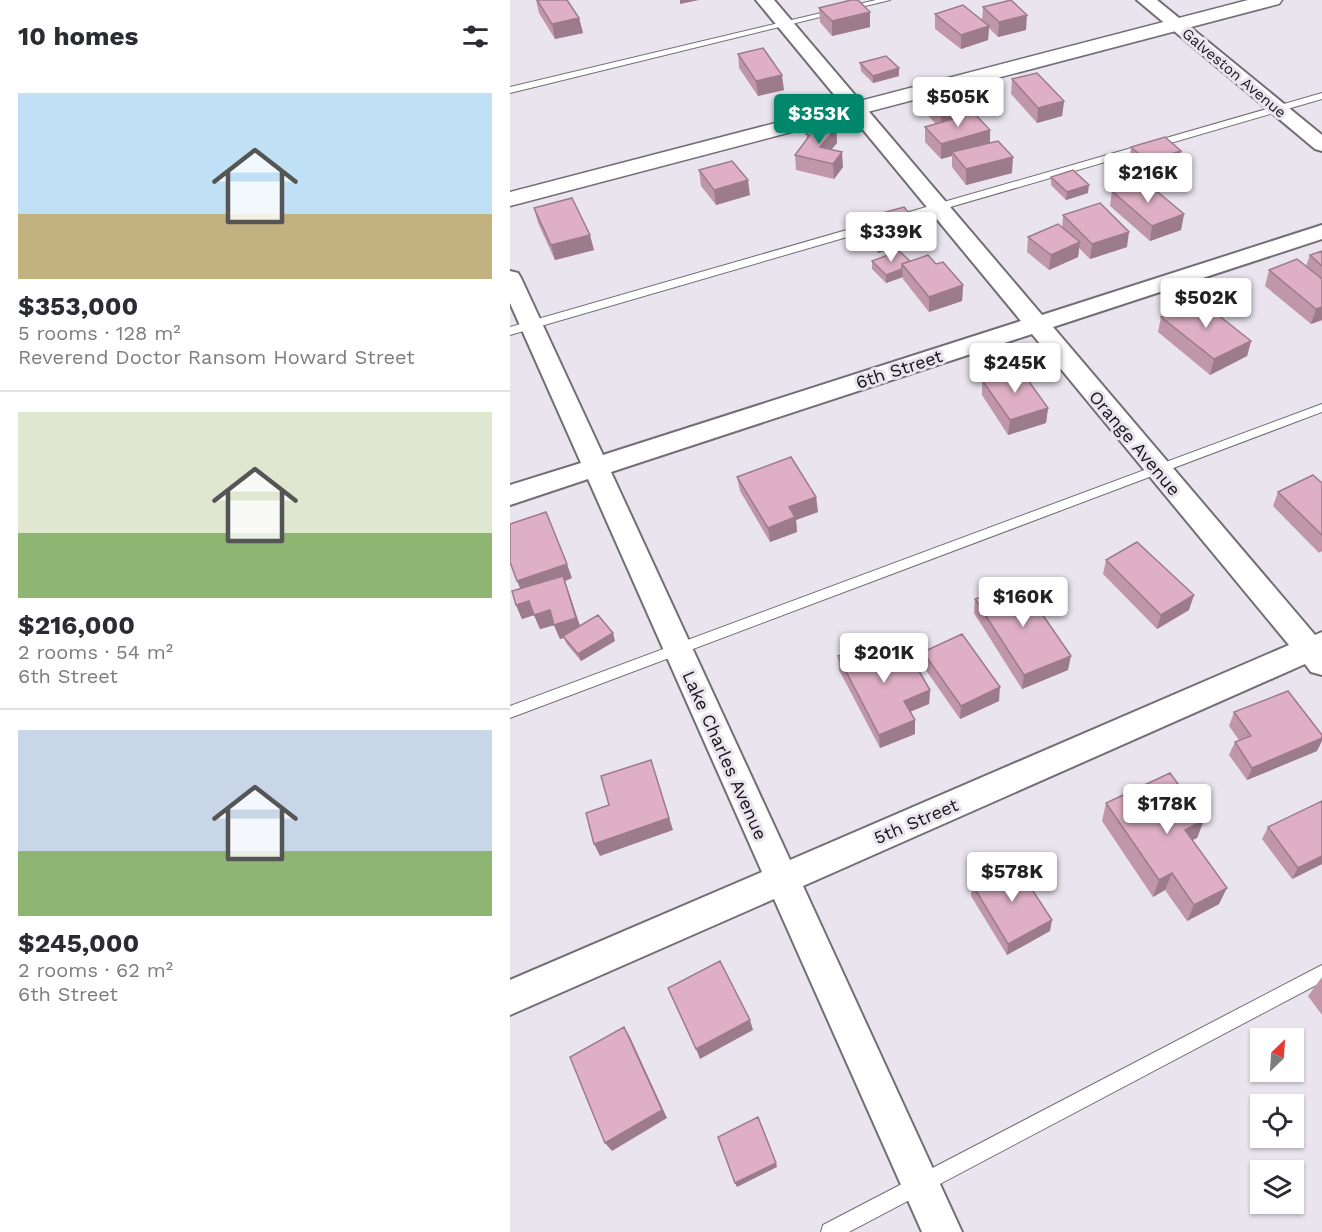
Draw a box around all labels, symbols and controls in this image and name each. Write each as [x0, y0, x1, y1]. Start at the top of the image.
icon: filters [459, 20, 492, 53]
text: 10 homes [18, 21, 138, 51]
street label: Galveston Avenue [1178, 24, 1290, 122]
pin: $505K [916, 77, 1000, 128]
text: $505K [927, 84, 989, 108]
pin: $353K [777, 94, 861, 145]
text: $353K [788, 101, 850, 125]
icon: home [201, 132, 309, 240]
pin: $216K [1106, 153, 1190, 204]
text: $216K [1118, 160, 1178, 184]
pin: $339K [849, 212, 933, 263]
text: $339K [860, 219, 922, 243]
pin: $502K [1164, 278, 1248, 329]
text: $502K [1174, 285, 1238, 309]
text: $353,000 [18, 291, 138, 321]
text: 5 rooms · 128 m² [18, 321, 181, 345]
pin: $245K [973, 343, 1057, 394]
text: Reverend Doctor Ransom Howard Street [18, 345, 415, 369]
street label: 6th Street [853, 345, 945, 393]
text: $245K [984, 350, 1046, 374]
street label: Orange Avenue [1085, 386, 1185, 500]
icon: home [201, 451, 309, 559]
pin: $160K [981, 577, 1065, 628]
text: $160K [993, 584, 1053, 608]
text: $216,000 [18, 610, 135, 640]
pin: $201K [842, 633, 926, 684]
text: 2 rooms · 54 m² [18, 640, 173, 664]
text: $201K [854, 640, 914, 664]
text: 6th Street [18, 664, 118, 688]
street label: Lake Charles Avenue [678, 667, 772, 843]
icon: home [201, 769, 309, 877]
pin: $178K [1125, 784, 1209, 835]
text: $178K [1137, 791, 1197, 815]
street label: 5th Street [871, 794, 962, 848]
pin: $578K [970, 852, 1054, 903]
text: $578K [981, 859, 1043, 883]
text: $245,000 [18, 928, 139, 958]
text: 2 rooms · 62 m² [18, 958, 173, 982]
text: 6th Street [18, 982, 118, 1006]
north arrow [1250, 1028, 1304, 1082]
map controls [1250, 1028, 1304, 1214]
button: locate [1250, 1094, 1304, 1148]
button: layers [1250, 1160, 1304, 1214]

